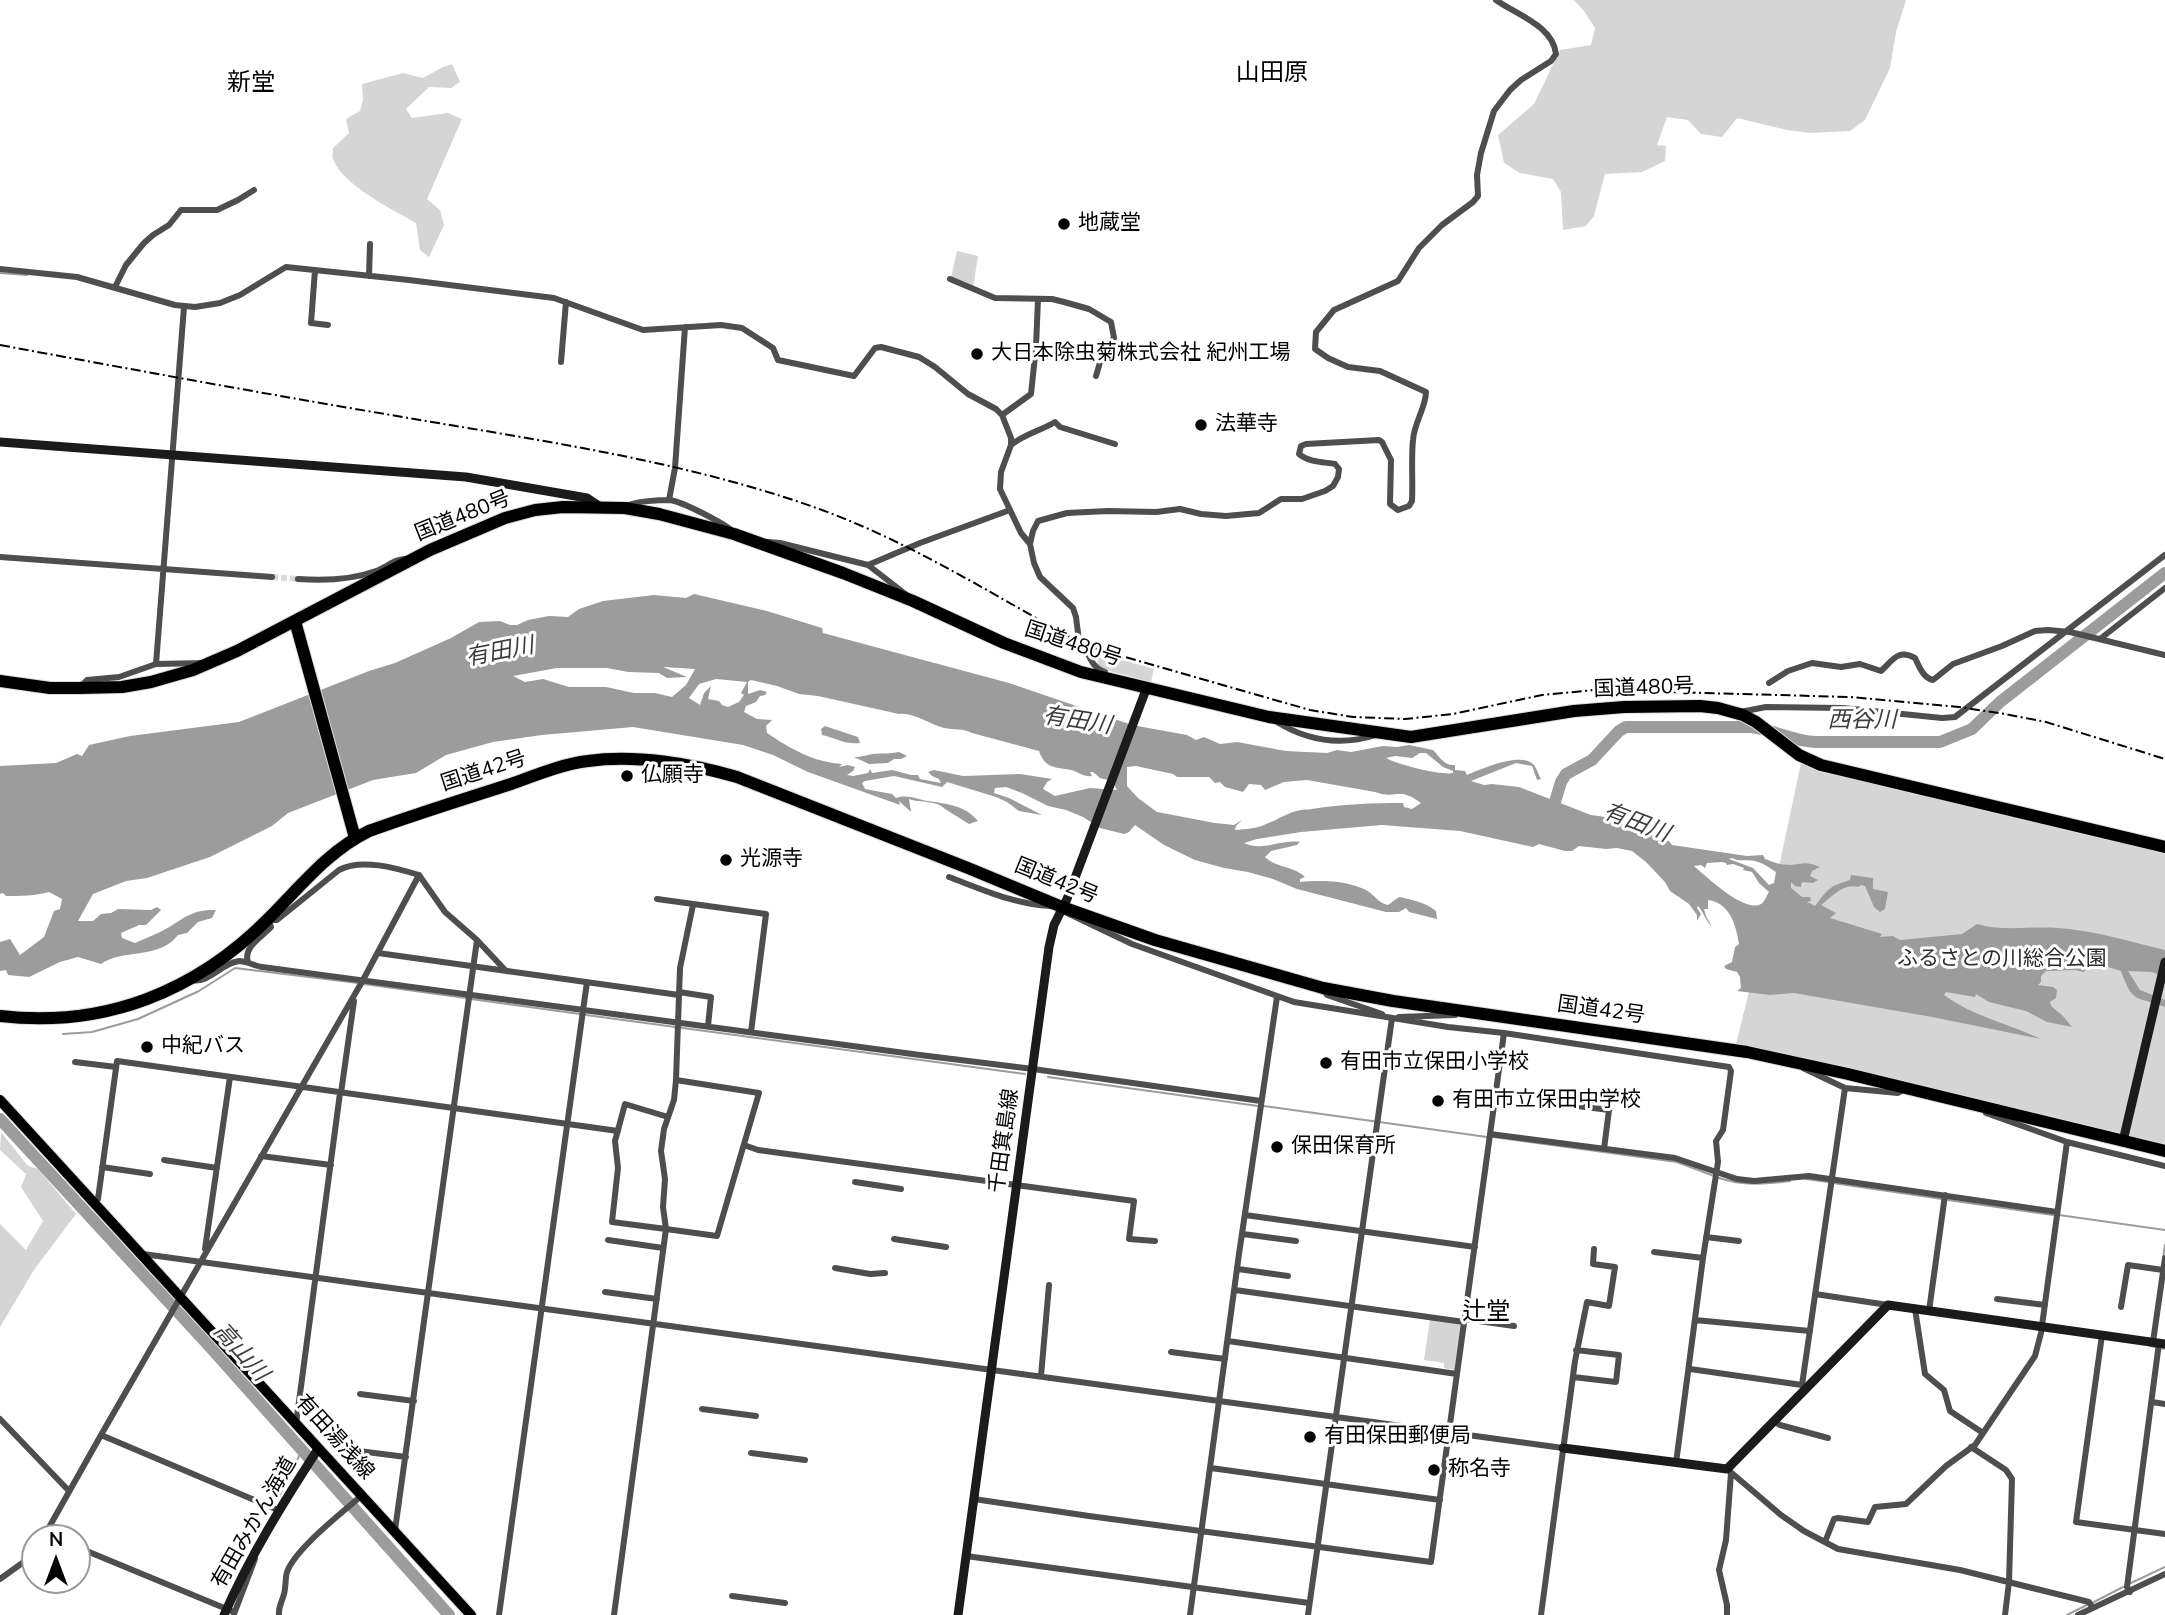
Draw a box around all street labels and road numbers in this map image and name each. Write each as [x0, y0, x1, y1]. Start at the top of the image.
street label: 国道480号 [412, 486, 514, 548]
street label: 国道480号 [1021, 617, 1125, 673]
street label: 国道480号 [1593, 675, 1695, 703]
street label: 国道42号 [438, 746, 530, 798]
street label: 国道42号 [1010, 854, 1102, 910]
street label: 国道42号 [1556, 992, 1646, 1030]
street label: 千田箕島線 [985, 1087, 1025, 1195]
street label: 有田湯浅線 [290, 1391, 378, 1485]
street label: 有田みかん海道 [207, 1453, 303, 1593]

